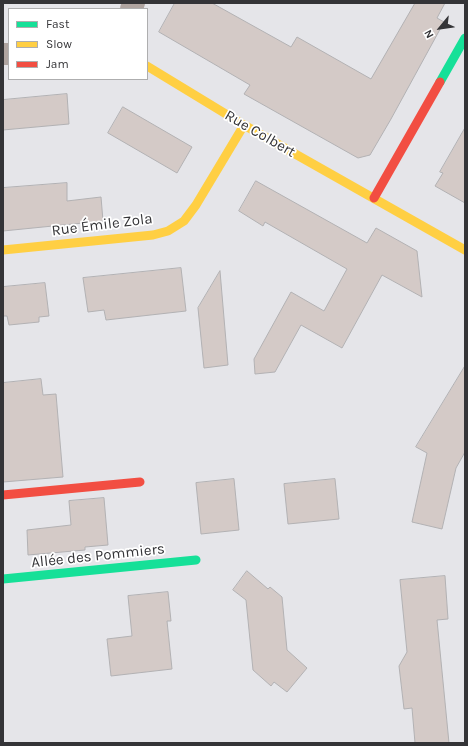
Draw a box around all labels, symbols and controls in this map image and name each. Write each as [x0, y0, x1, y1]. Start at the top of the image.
legend [8, 8, 148, 80]
north arrow [420, 8, 460, 48]
text: Fast [46, 17, 69, 31]
text: N [421, 27, 437, 41]
text: Slow [46, 37, 72, 51]
text: Jam [46, 57, 69, 71]
street label: Rue Colbert [221, 107, 299, 161]
street label: Rue Émile Zola [51, 210, 153, 240]
street label: Allée des Pommiers [30, 540, 166, 572]

